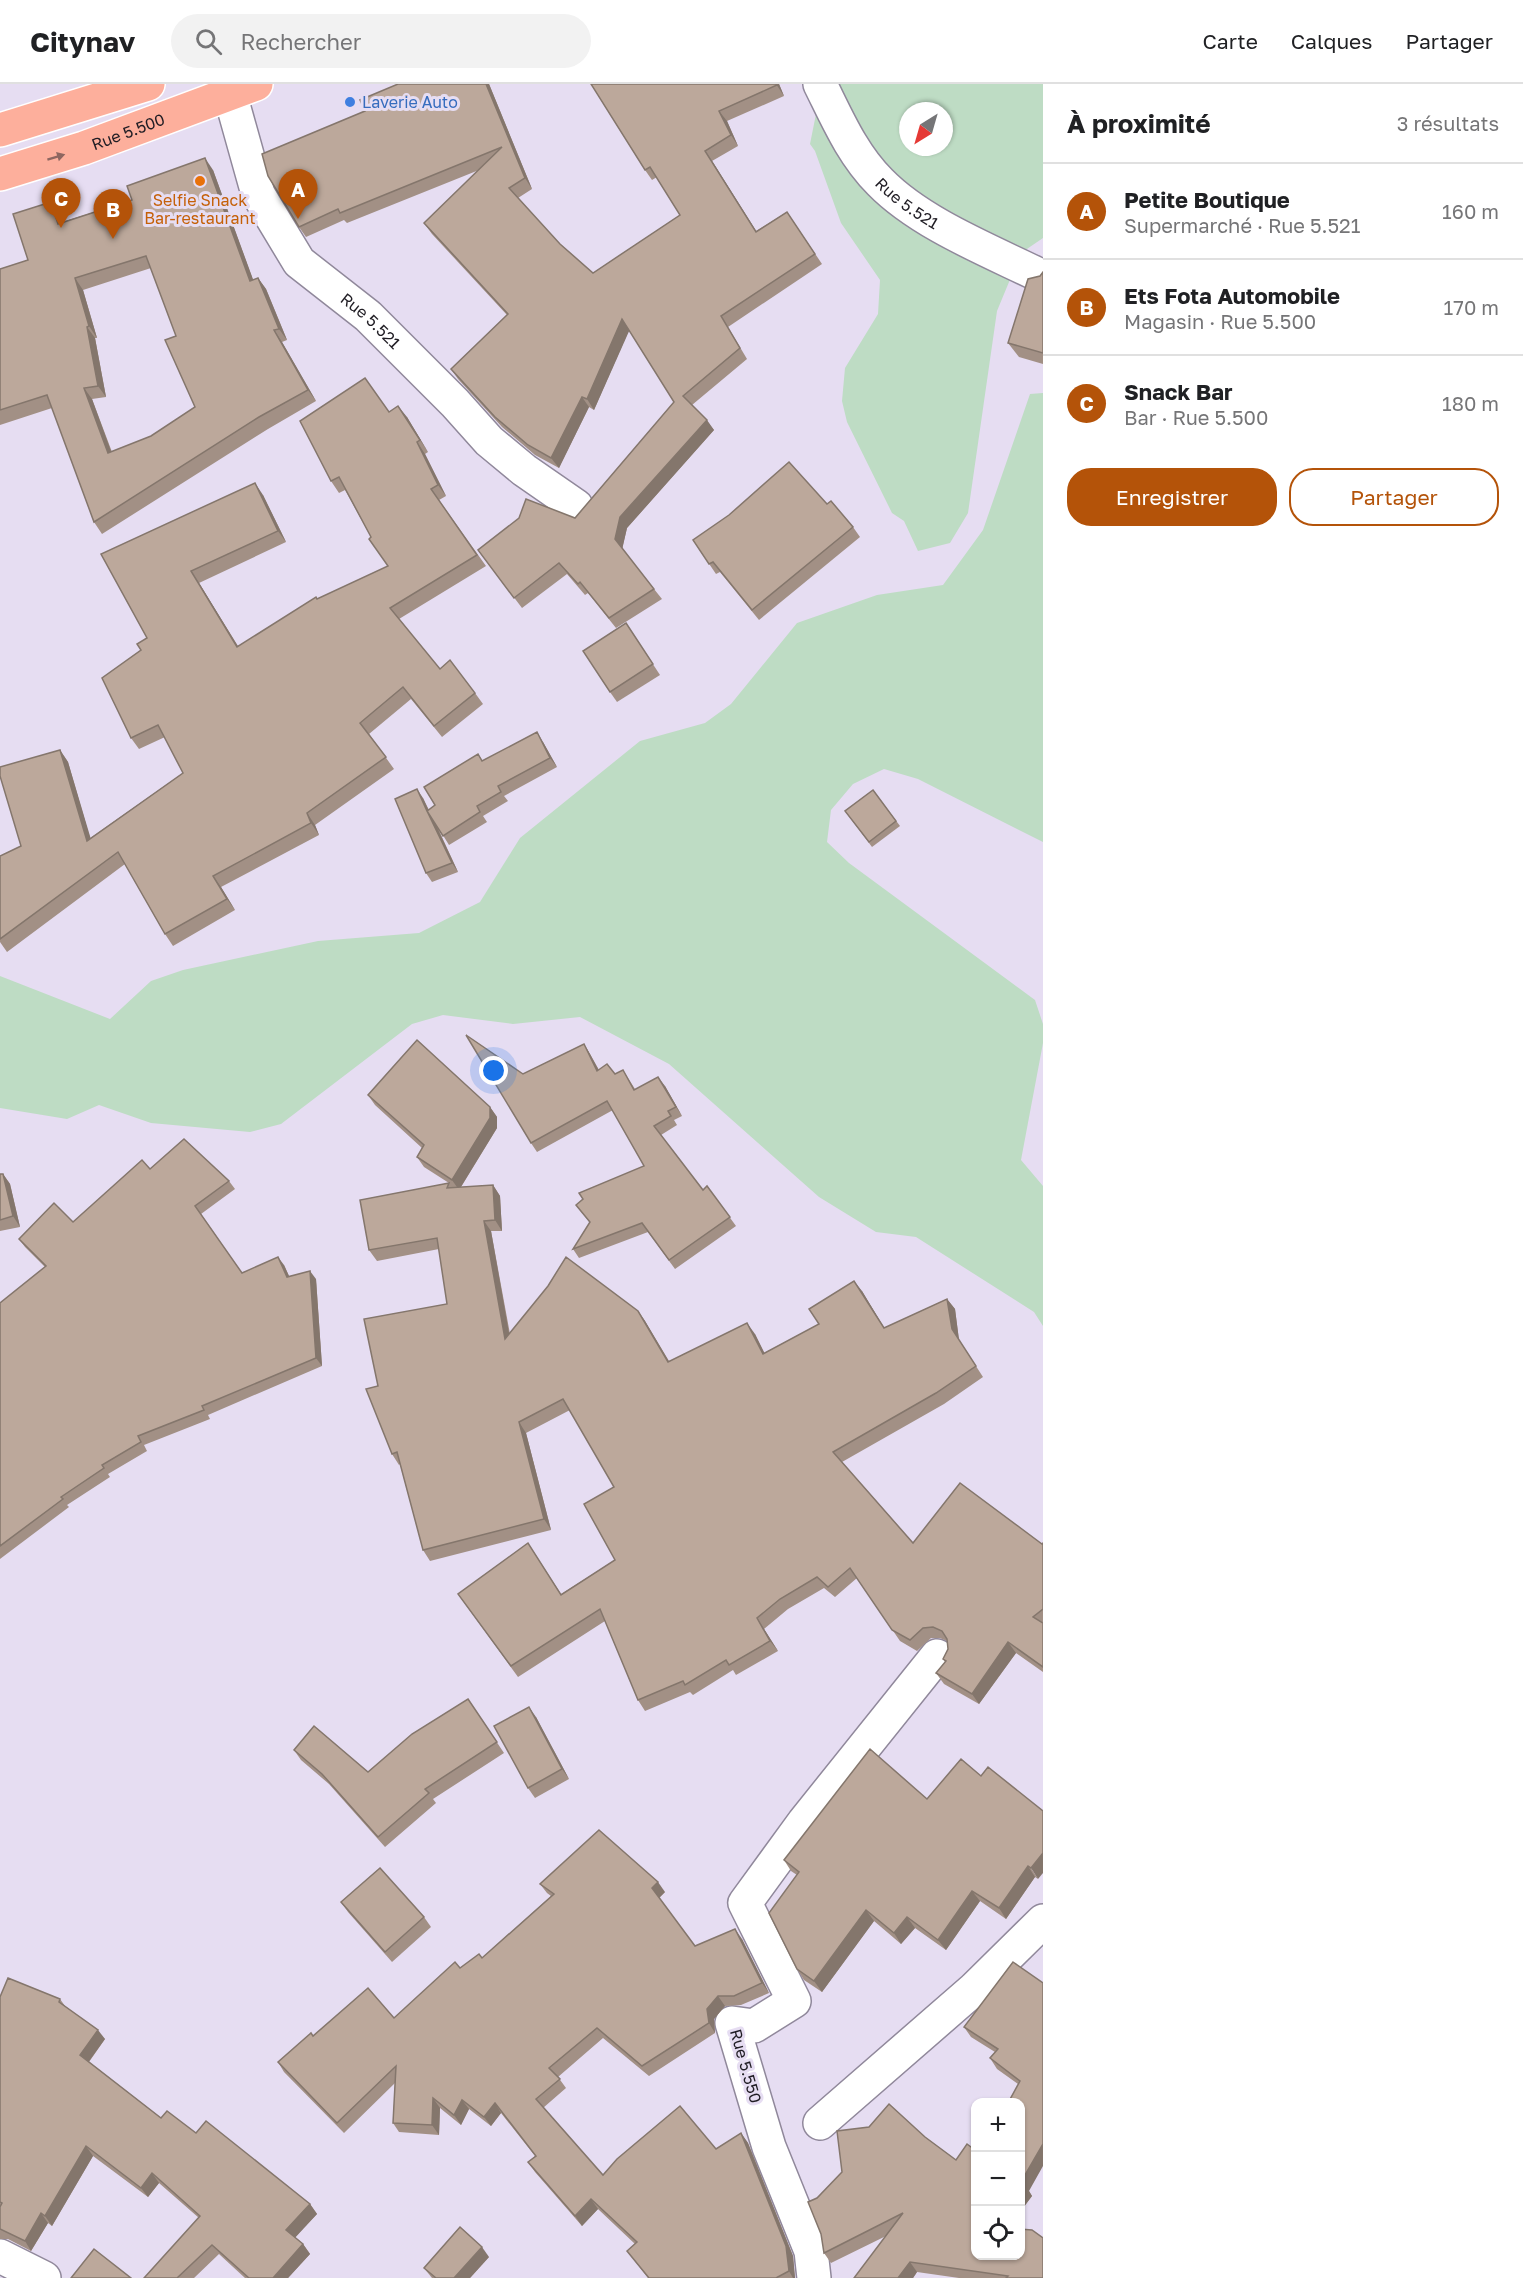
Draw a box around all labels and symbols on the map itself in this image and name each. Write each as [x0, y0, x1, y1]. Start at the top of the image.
place label: Laverie Auto [362, 92, 458, 112]
marker: Laverie Auto [343, 95, 357, 109]
north arrow [899, 102, 953, 156]
street label: Rue 5.500 [89, 109, 168, 154]
one-way arrow [47, 152, 65, 161]
pin: A [278, 170, 318, 219]
street label: Rue 5.521 [871, 173, 943, 233]
marker: Selfie Snack Bar-restaurant [193, 174, 207, 188]
pin: C [42, 178, 80, 228]
pin: B [94, 190, 132, 239]
place label: Selfie Snack Bar-restaurant [144, 190, 256, 228]
street label: Rue 5.521 [337, 288, 405, 353]
your location [479, 1056, 508, 1085]
street label: Rue 5.550 [726, 2027, 766, 2105]

